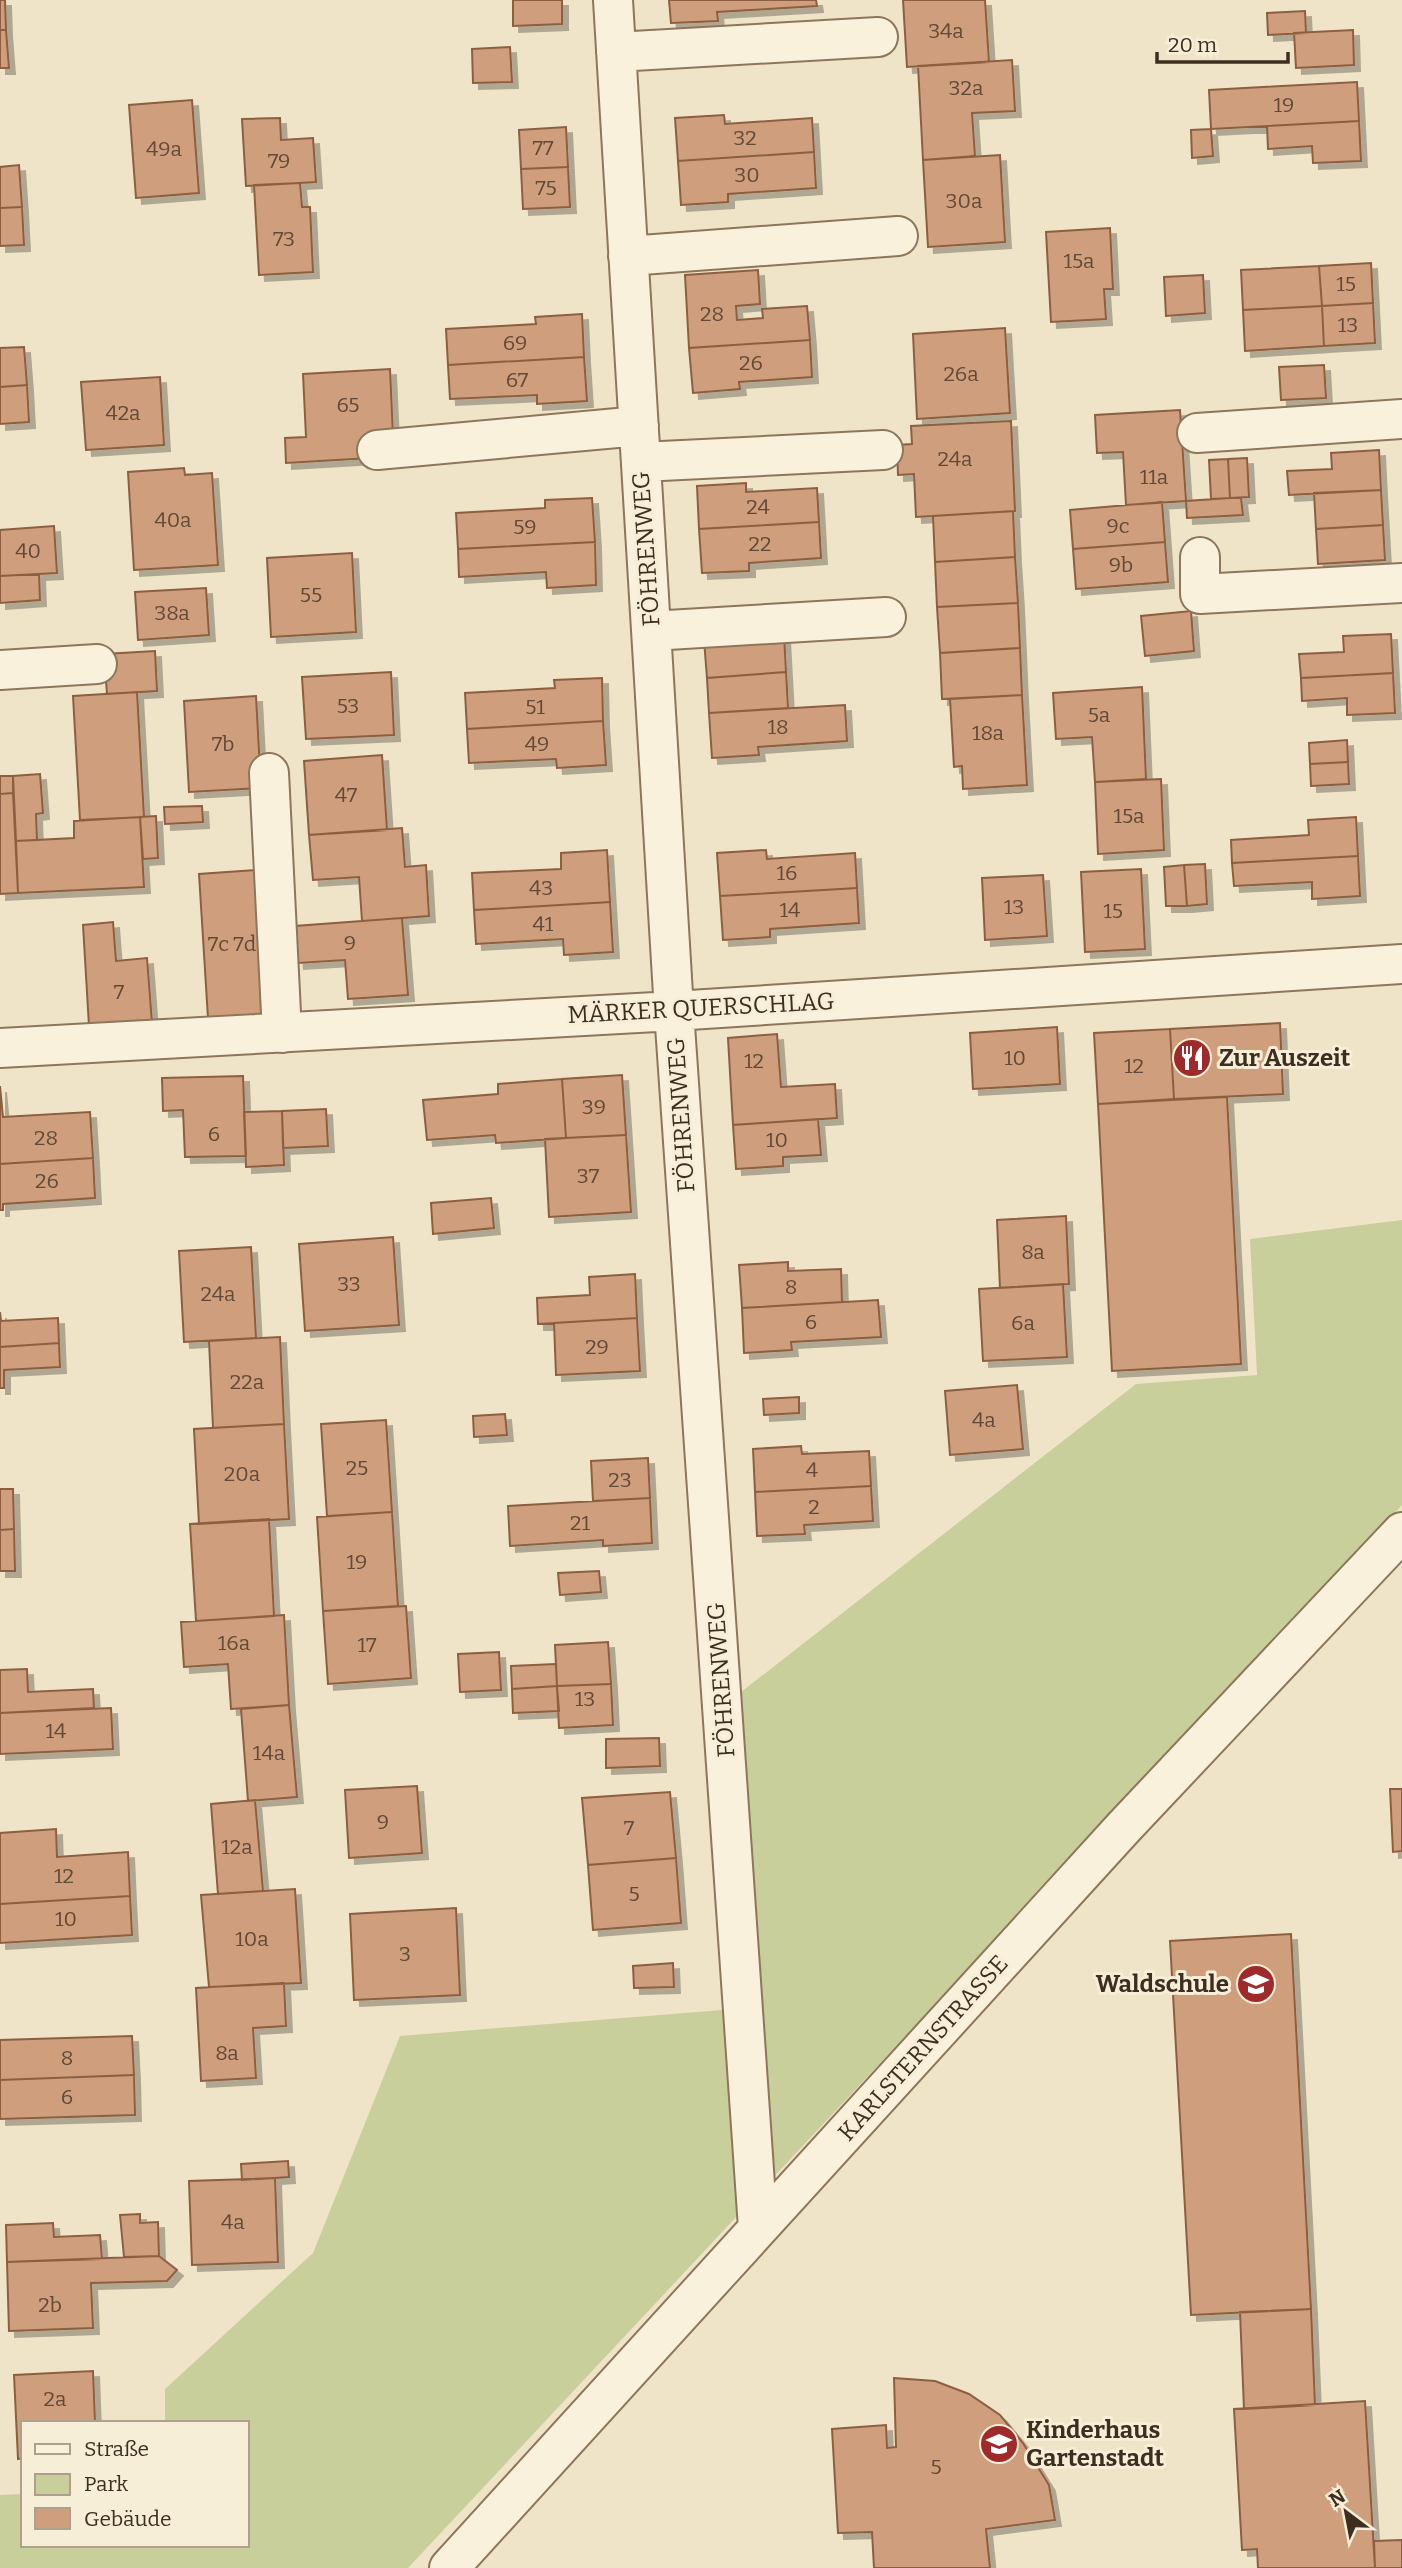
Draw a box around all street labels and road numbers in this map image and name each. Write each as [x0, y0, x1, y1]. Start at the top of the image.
street label: FÖHRENWEG [627, 471, 665, 627]
street label: MÄRKER QUERSCHLAG [567, 987, 835, 1029]
street label: FÖHRENWEG [662, 1037, 700, 1193]
street label: FÖHRENWEG [702, 1602, 740, 1758]
street label: KARLSTERNSTRASSE [832, 1950, 1014, 2146]

